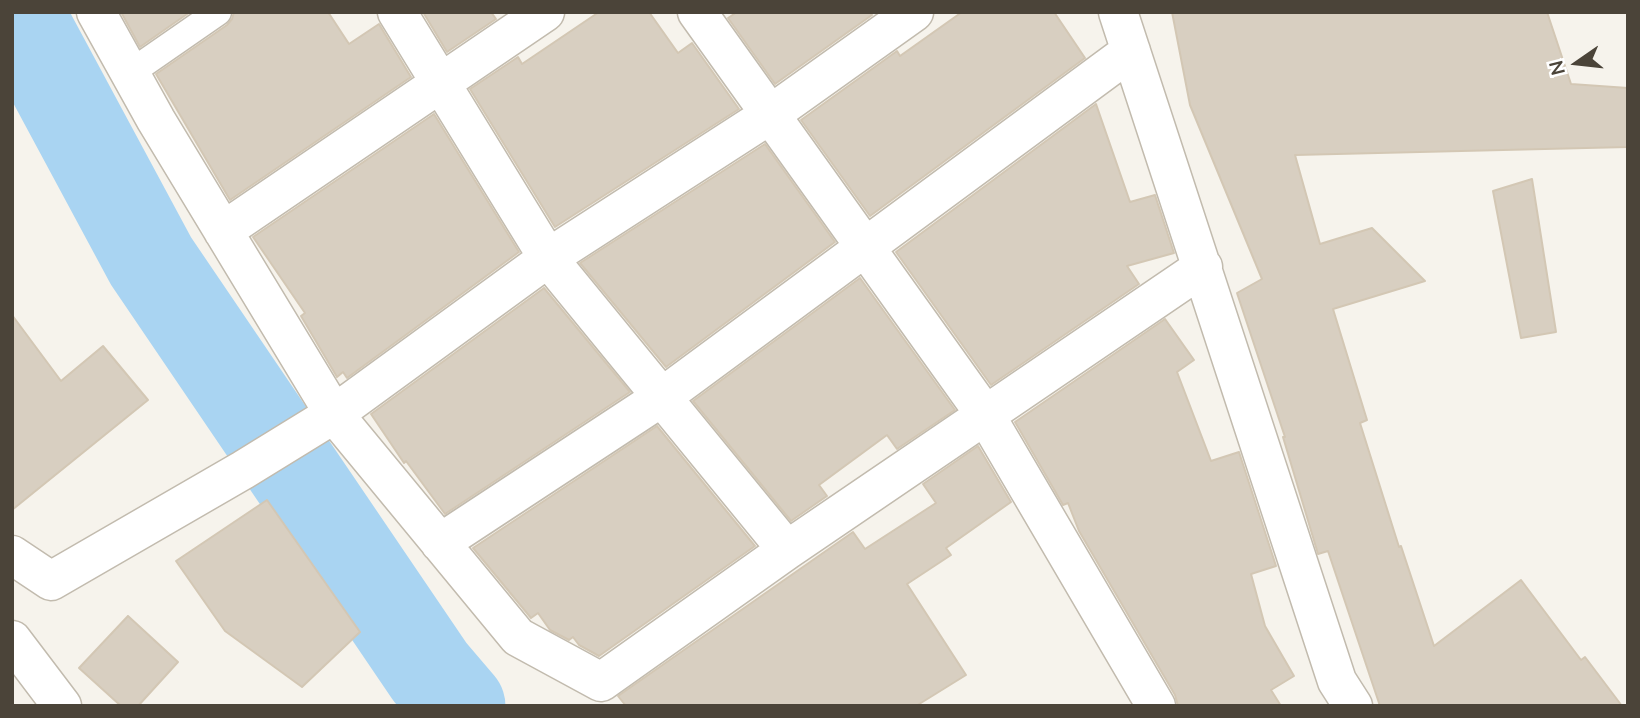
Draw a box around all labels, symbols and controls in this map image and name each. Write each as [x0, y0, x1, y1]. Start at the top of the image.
north arrow [1542, 28, 1612, 98]
text: N [1543, 58, 1570, 78]

